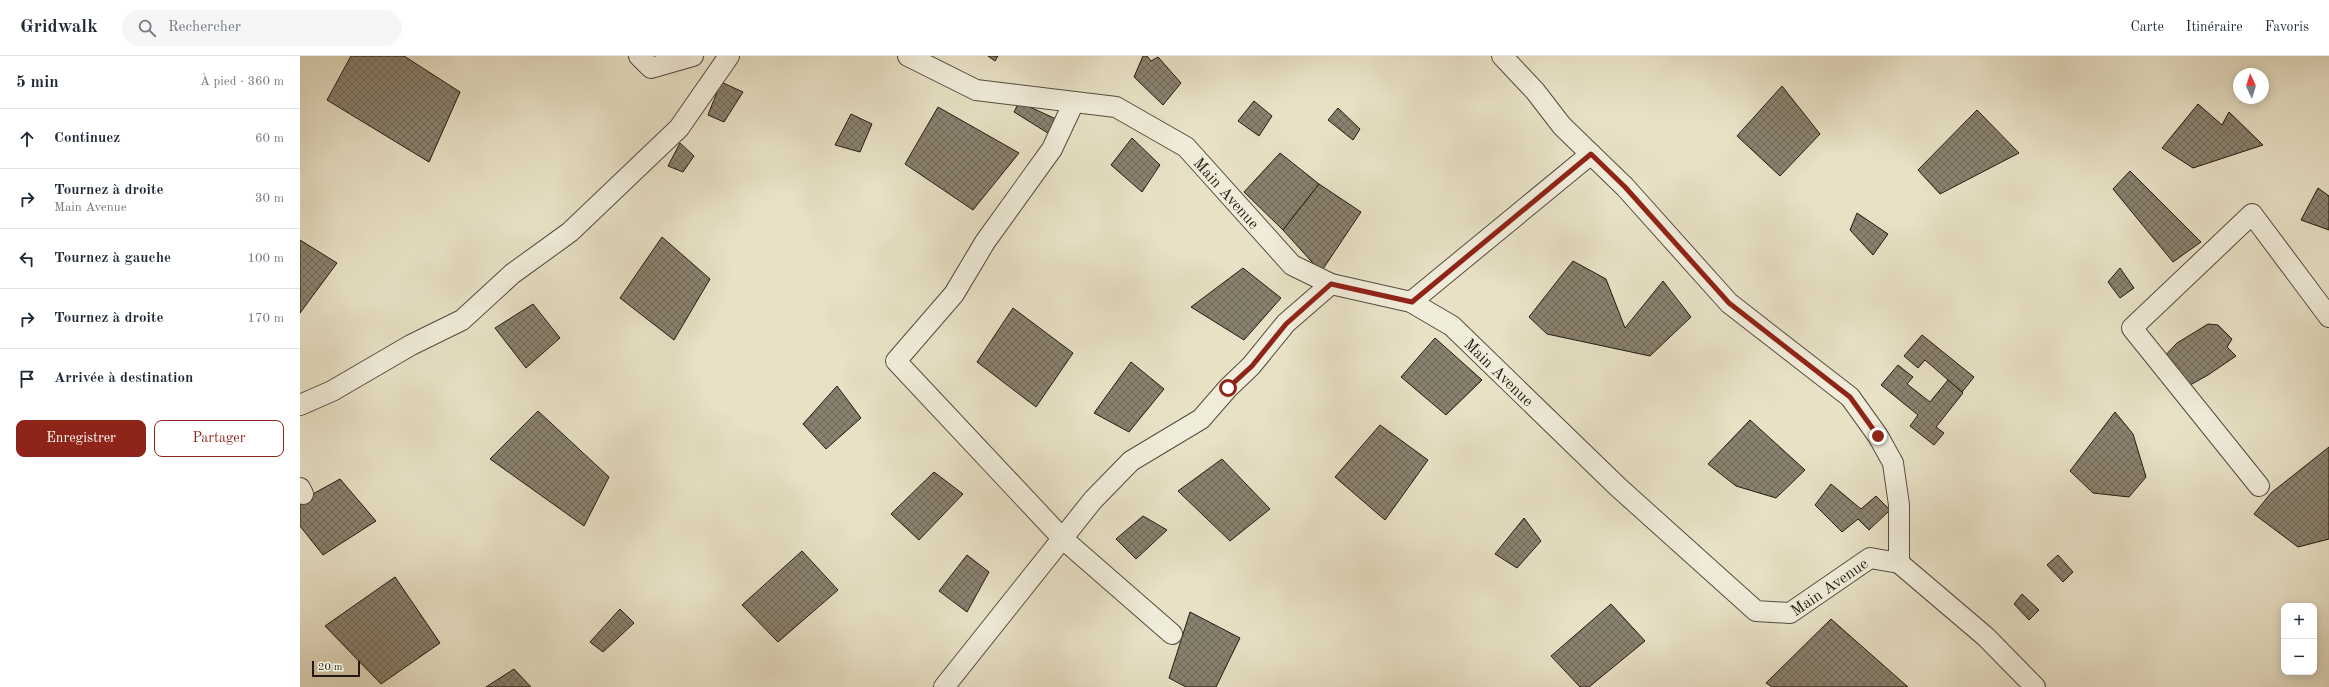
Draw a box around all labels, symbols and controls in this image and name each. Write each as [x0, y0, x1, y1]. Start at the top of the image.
search box [122, 10, 402, 46]
icon: search [136, 17, 158, 39]
text: Gridwalk [20, 18, 98, 37]
text: Rechercher [168, 20, 241, 35]
text: Carte [2130, 20, 2164, 34]
text: Itinéraire [2186, 20, 2243, 34]
text: Favoris [2265, 20, 2309, 34]
north arrow [2233, 68, 2269, 104]
text: 5 min [16, 74, 59, 91]
text: À pied · 360 m [200, 75, 284, 88]
icon: ahead [16, 128, 38, 150]
text: Continuez [54, 131, 120, 146]
text: 60 m [255, 132, 284, 145]
street label: Main Avenue [1190, 155, 1261, 233]
text: Tournez à droite [54, 183, 164, 198]
icon: right [16, 188, 38, 210]
text: 30 m [255, 192, 284, 205]
text: Main Avenue [54, 201, 127, 214]
icon: left [16, 248, 38, 270]
text: Tournez à gauche [54, 251, 171, 266]
text: 100 m [247, 252, 284, 265]
icon: right [16, 308, 38, 330]
text: Tournez à droite [54, 311, 164, 326]
text: 170 m [247, 312, 284, 325]
street label: Main Avenue [1460, 336, 1536, 410]
icon: arrive [16, 368, 38, 390]
text: Arrivée à destination [54, 371, 193, 386]
route start [1219, 379, 1237, 397]
button: Enregistrer [16, 420, 146, 457]
button: Partager [154, 420, 284, 457]
route end [1869, 427, 1887, 445]
street label: Main Avenue [1788, 556, 1871, 620]
map controls [2281, 603, 2317, 675]
button: + [2281, 603, 2317, 639]
button: − [2281, 639, 2317, 675]
scale bar [312, 659, 360, 678]
text: 20 m [318, 662, 343, 673]

